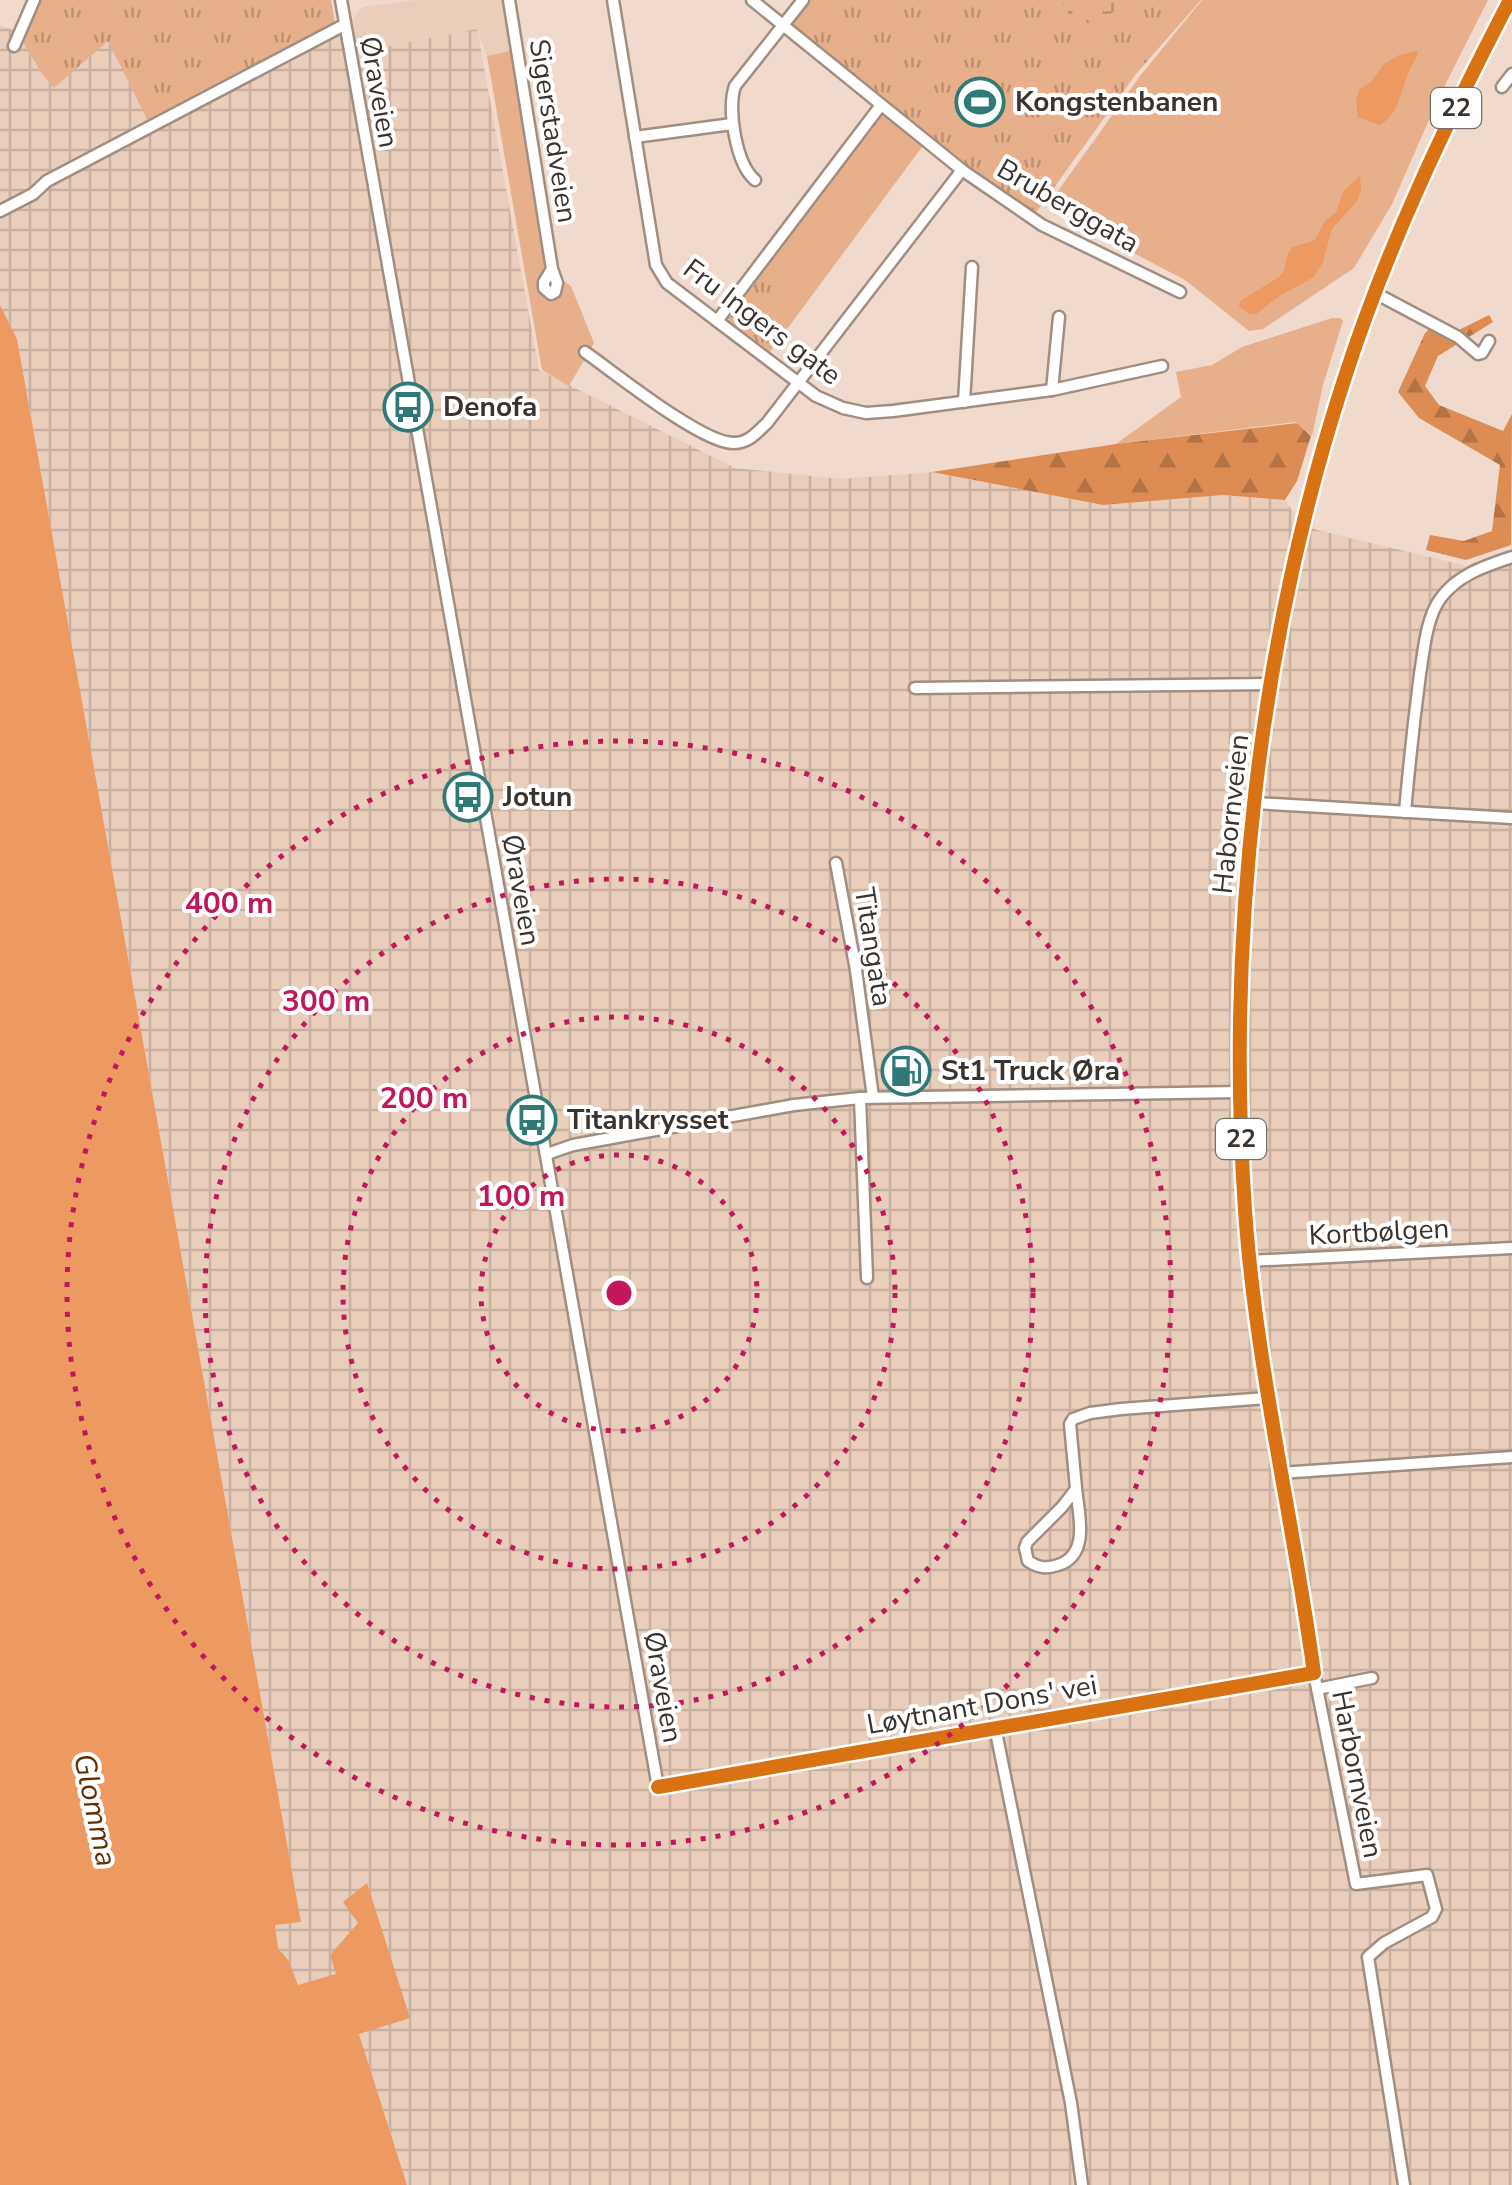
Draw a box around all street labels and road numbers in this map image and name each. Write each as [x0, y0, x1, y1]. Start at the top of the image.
street label: Øraveien [351, 33, 407, 151]
street label: Sigerstadveien [520, 36, 586, 226]
road number: 22 [1431, 88, 1481, 128]
street label: Bruberggata [990, 150, 1146, 262]
street label: Fru Ingers gate [675, 250, 849, 394]
street label: Habornveien [1204, 732, 1258, 896]
street label: Øraveien [493, 831, 549, 949]
street label: Titangata [845, 885, 901, 1009]
road number: 22 [1216, 1119, 1266, 1159]
street label: Kortbølgen [1308, 1209, 1450, 1255]
street label: Øraveien [635, 1628, 691, 1746]
street label: Løytnant Dons' vei [864, 1666, 1100, 1744]
street label: Harbornveien [1322, 1687, 1392, 1861]

